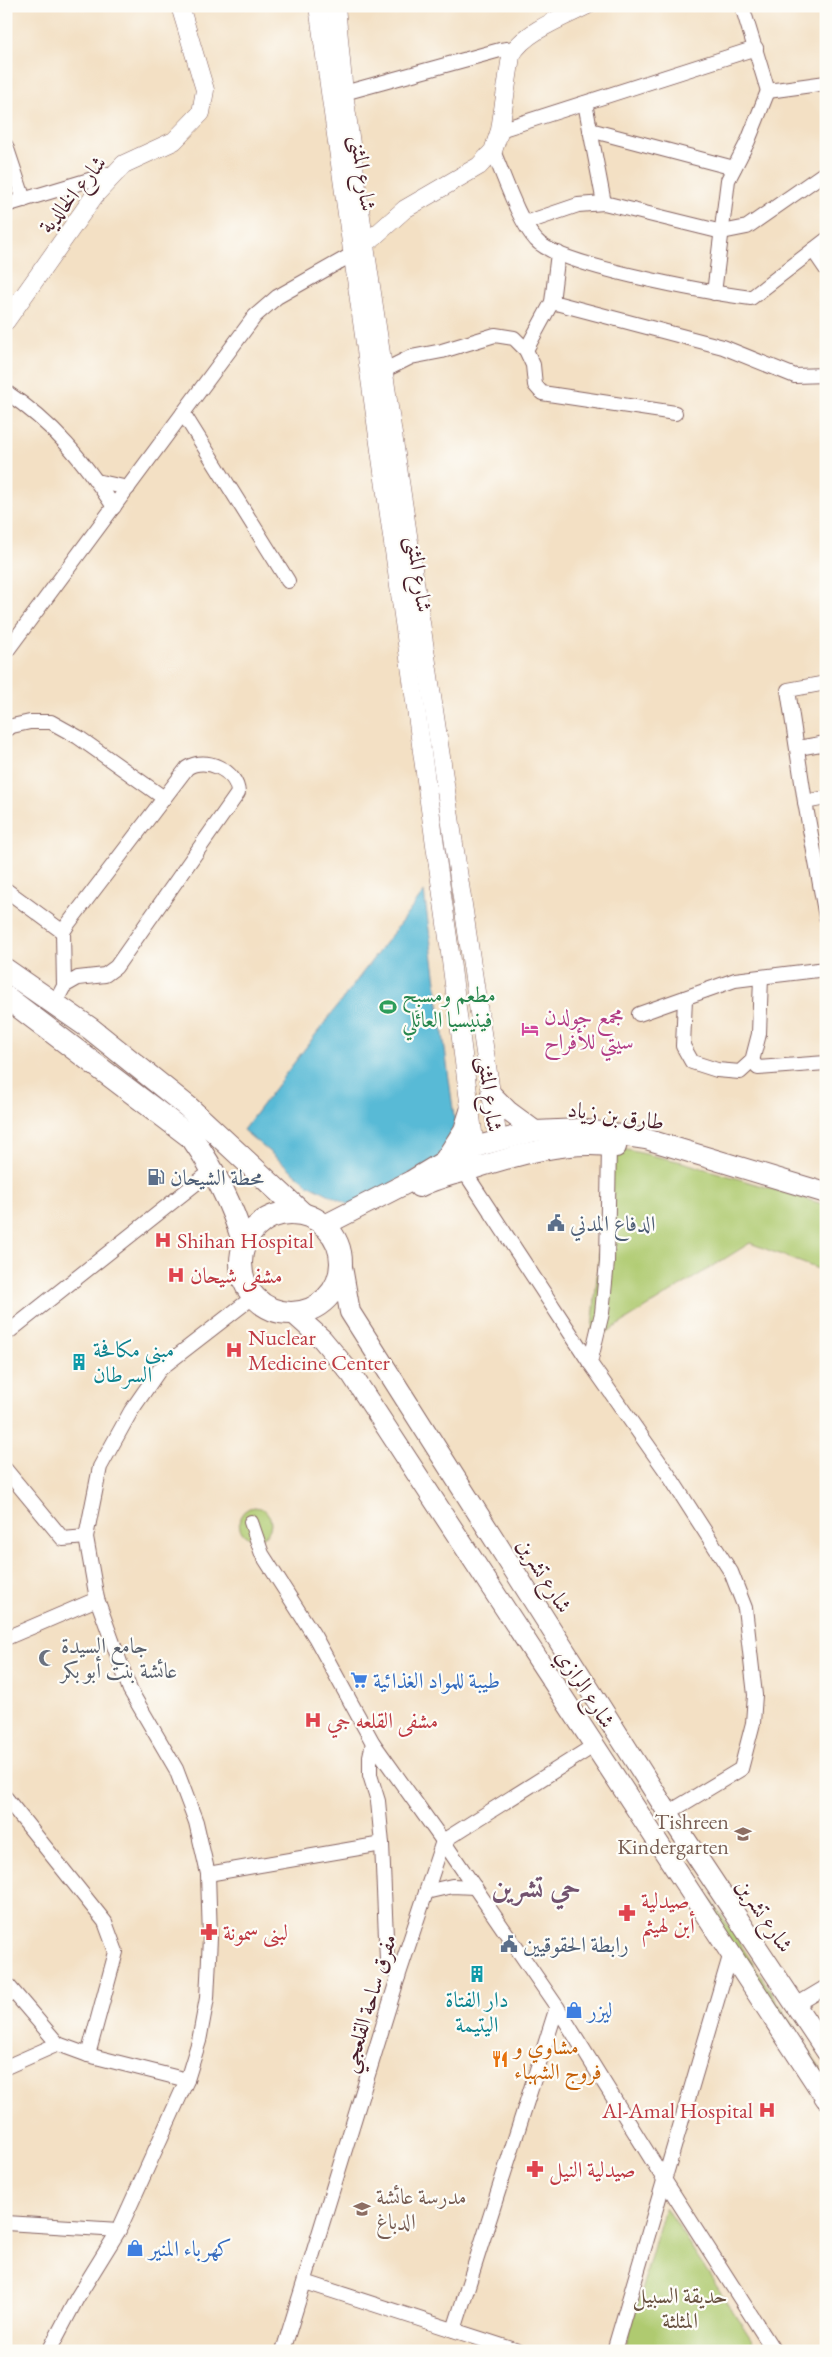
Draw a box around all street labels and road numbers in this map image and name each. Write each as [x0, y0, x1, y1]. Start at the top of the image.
street label: شارع المثنى [340, 133, 383, 214]
street label: شارع الخالدية [32, 149, 116, 242]
street label: شارع المثنى [396, 534, 439, 615]
street label: شارع المثنى [467, 1054, 510, 1134]
street label: طارق بن زياد [566, 1094, 666, 1137]
street label: شارع تشرين [507, 1532, 579, 1620]
street label: شارع الرازي [546, 1643, 622, 1736]
street label: شارع تشرين [726, 1873, 800, 1960]
street label: مفرق ساحة القلعجي [334, 1930, 409, 2078]

